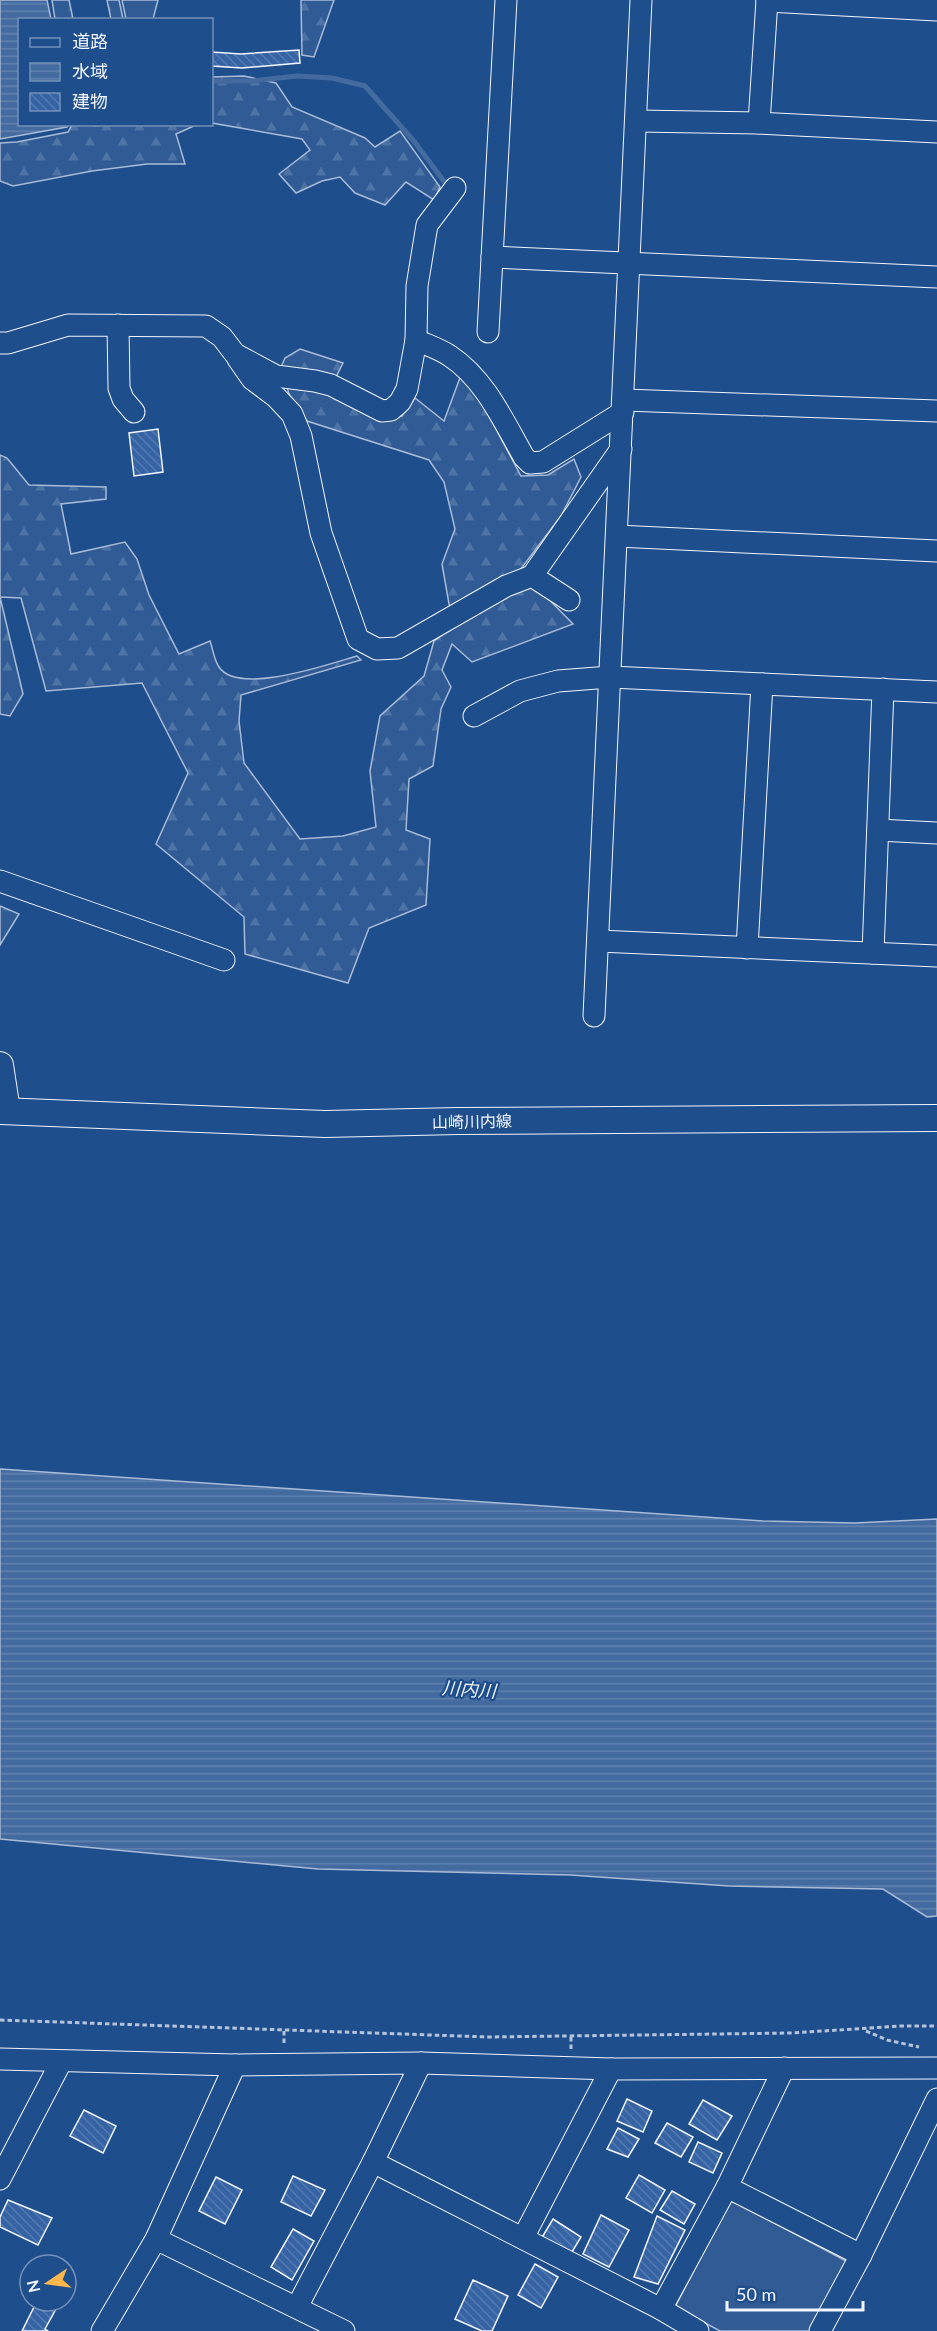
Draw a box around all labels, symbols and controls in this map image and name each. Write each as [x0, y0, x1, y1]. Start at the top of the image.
legend [18, 18, 213, 126]
text: 道路 [72, 30, 108, 52]
text: 水域 [72, 60, 108, 82]
text: 建物 [72, 90, 108, 112]
street label: 山崎川内線 [432, 1111, 512, 1131]
water label: 川内川 [441, 1676, 499, 1702]
north arrow [18, 2253, 78, 2313]
scale bar [727, 2274, 864, 2312]
text: N [22, 2278, 44, 2295]
text: 50 m [736, 2283, 776, 2305]

